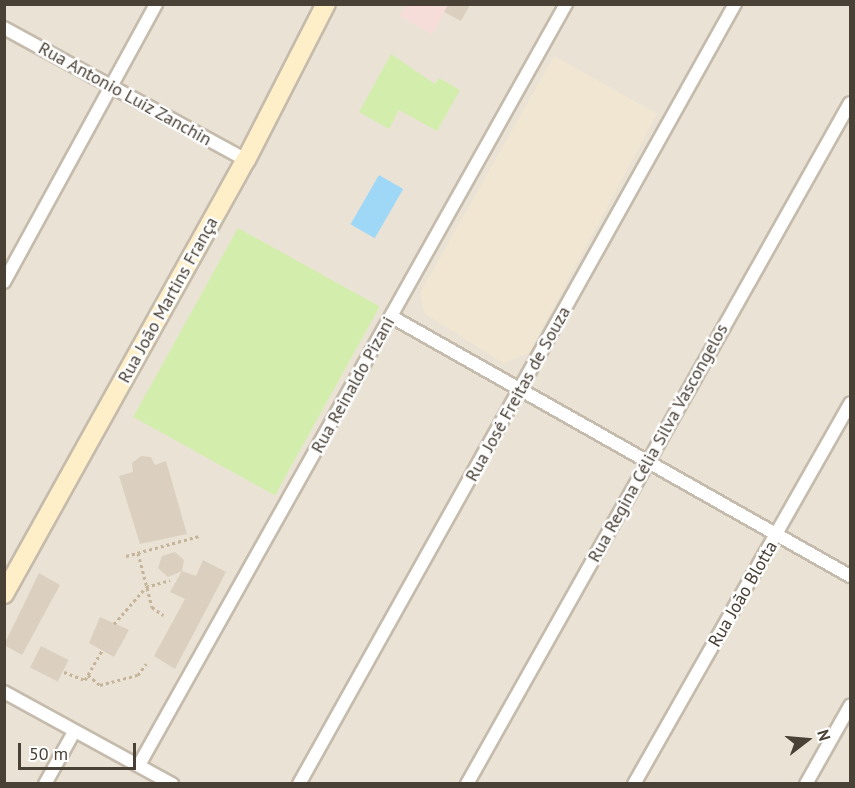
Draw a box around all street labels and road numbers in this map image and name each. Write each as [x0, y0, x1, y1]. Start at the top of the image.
street label: Rua Antonio Luiz Zanchin [34, 37, 216, 151]
street label: Rua João Martins França [113, 213, 223, 387]
street label: Rua José Freitas de Souza [461, 303, 575, 485]
street label: Rua Reinaldo Pizani [307, 313, 399, 457]
street label: Rua Regina Célia Silva Vascongelos [583, 320, 733, 566]
street label: Rua João Blotta [704, 537, 782, 651]

